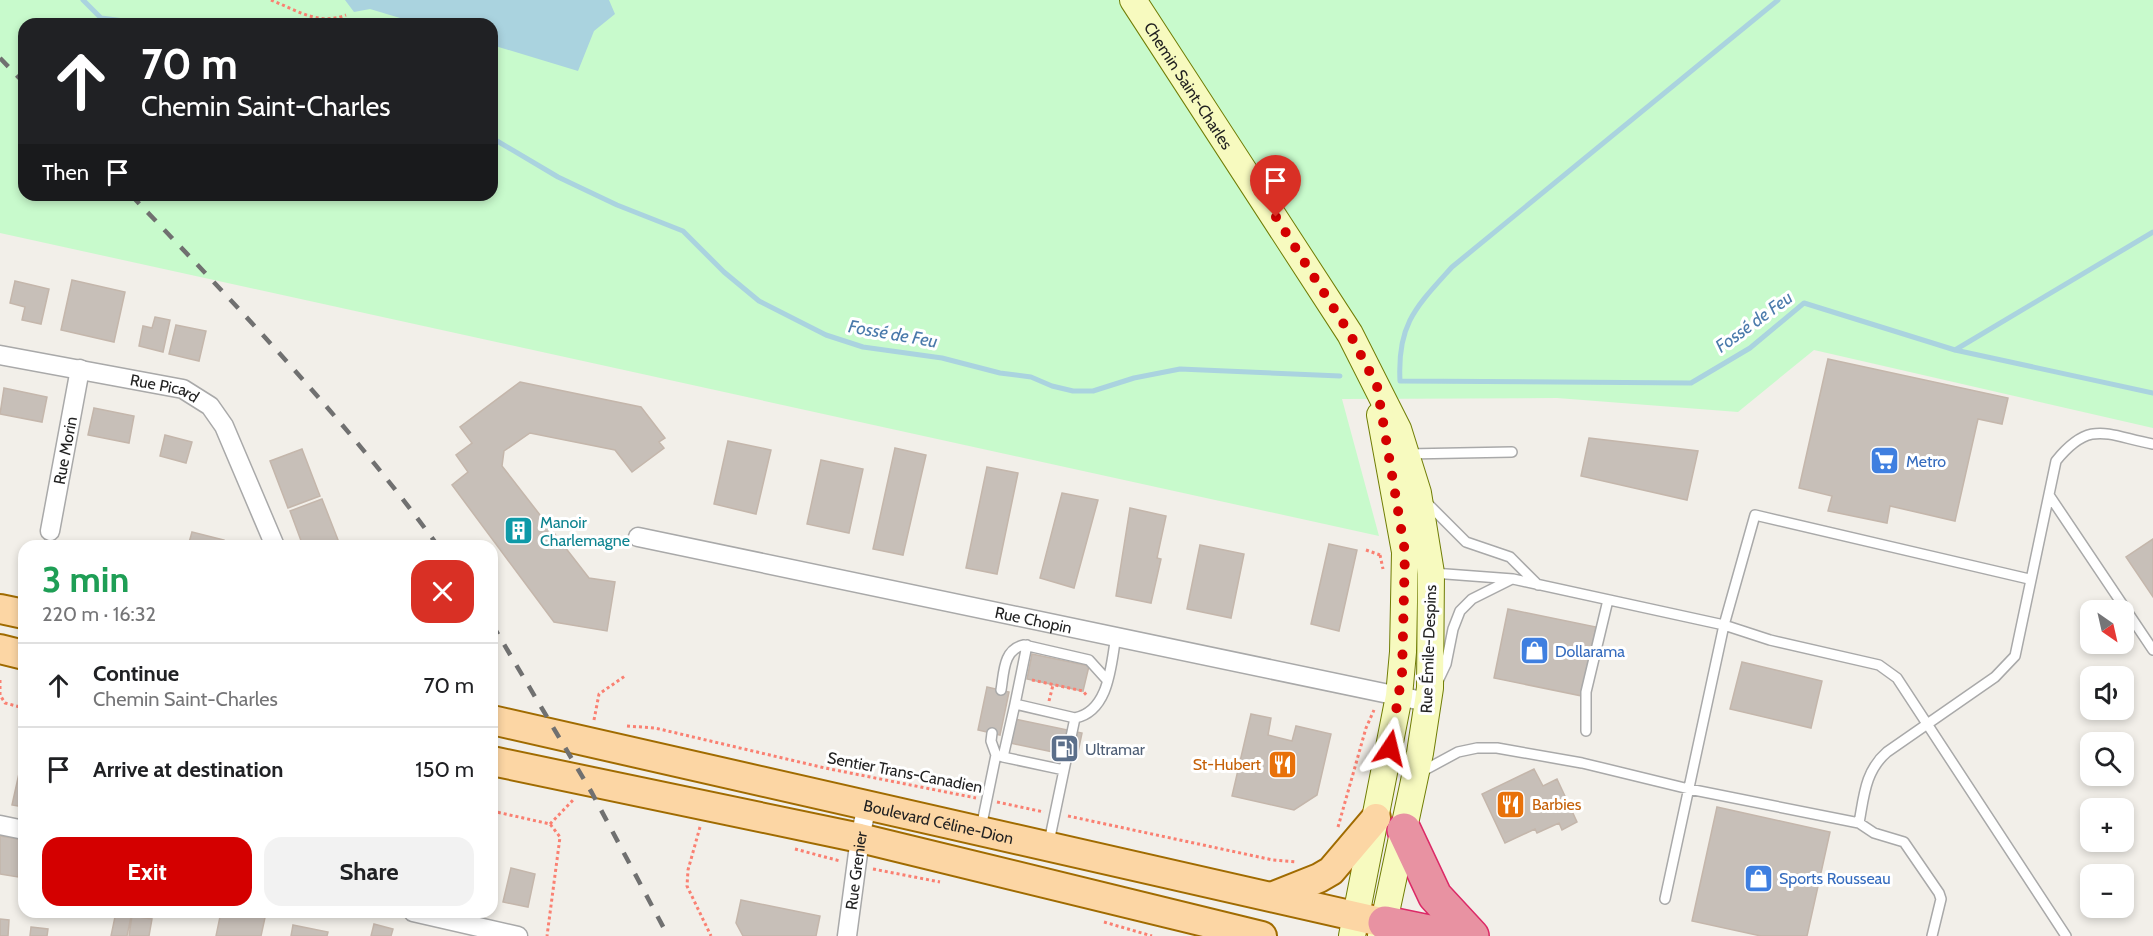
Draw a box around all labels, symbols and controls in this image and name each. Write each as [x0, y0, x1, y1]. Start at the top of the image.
street label: Chemin Saint-Charles [1140, 19, 1237, 153]
text: 70 m [141, 38, 238, 90]
icon: ahead [42, 42, 120, 120]
text: Chemin Saint-Charles [141, 90, 391, 123]
pin [1250, 155, 1301, 217]
icon: arrive [101, 156, 134, 189]
text: Then [42, 159, 89, 186]
icon: arrive [1259, 164, 1292, 197]
water label: Fossé de Feu [1711, 287, 1797, 357]
water label: Fossé de Feu [847, 315, 939, 353]
street label: Rue Picard [129, 370, 202, 407]
street label: Rue Morin [50, 415, 81, 486]
supermarket icon: Metro [1869, 445, 1901, 477]
place label: Metro [1906, 452, 1946, 471]
place label: Manoir Charlemagne [540, 513, 630, 550]
building icon: Manoir Charlemagne [503, 515, 535, 547]
text: 3 min [42, 557, 129, 601]
button: close [411, 560, 474, 623]
street label: Rue Émile-Despins [1417, 584, 1440, 714]
north arrow [2080, 600, 2134, 654]
map controls [2080, 600, 2134, 918]
text: 220 m · 16:32 [42, 602, 156, 626]
street label: Rue Chopin [993, 603, 1074, 638]
shop icon: Dollarama [1518, 635, 1550, 667]
place label: Dollarama [1555, 642, 1625, 661]
text: Continue [93, 660, 179, 687]
button: sound [2080, 666, 2134, 720]
icon: ahead [42, 669, 75, 702]
text: 70 m [424, 672, 474, 699]
text: Chemin Saint-Charles [93, 687, 278, 711]
position arrow [1358, 716, 1422, 780]
button: search [2080, 732, 2134, 786]
fuel station icon: Ultramar [1048, 733, 1080, 765]
place label: Ultramar [1085, 740, 1146, 759]
street label: Sentier Trans-Canadien [826, 748, 984, 797]
restaurant icon: St-Hubert [1266, 748, 1298, 780]
icon: arrive [42, 753, 75, 786]
place label: St-Hubert [1193, 755, 1262, 774]
text: Arrive at destination [93, 756, 283, 783]
text: 150 m [415, 756, 474, 783]
restaurant icon: Barbies [1495, 788, 1527, 820]
place label: Barbies [1532, 795, 1582, 814]
street label: Boulevard Céline-Dion [862, 796, 1015, 848]
button: + [2080, 798, 2134, 852]
street label: Rue Grenier [842, 829, 871, 911]
button: Exit [42, 837, 252, 906]
button: Share [264, 837, 474, 906]
shop icon: Sports Rousseau [1742, 862, 1774, 894]
button: − [2080, 864, 2134, 918]
place label: Sports Rousseau [1779, 869, 1891, 888]

